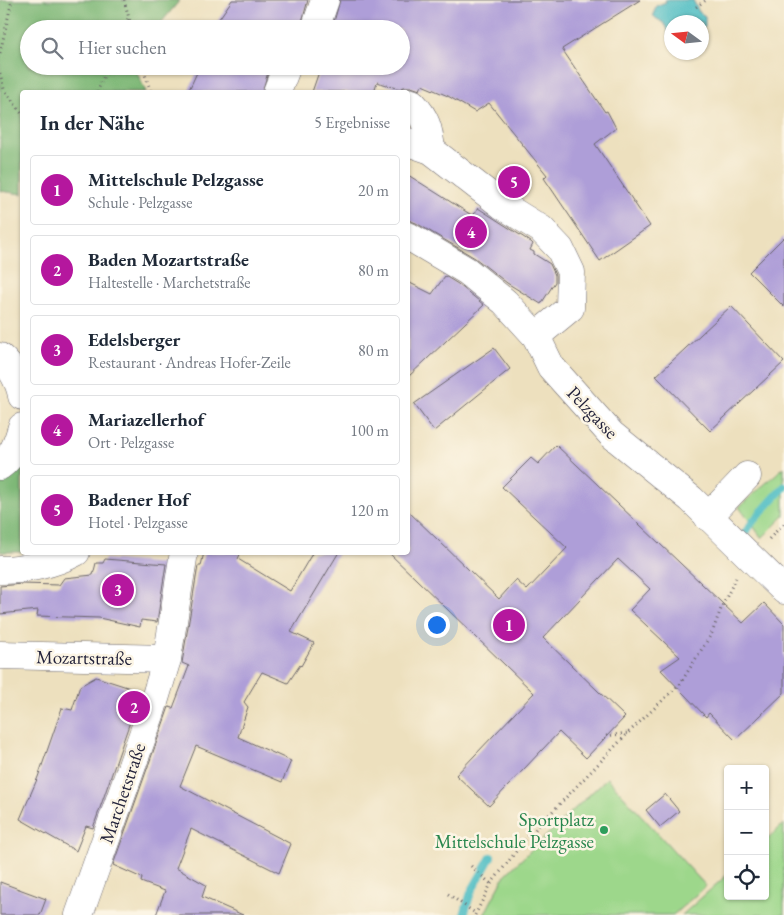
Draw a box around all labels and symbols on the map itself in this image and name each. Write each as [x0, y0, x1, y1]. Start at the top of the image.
north arrow [664, 15, 709, 60]
pin: 5 [498, 163, 530, 201]
pin: 4 [455, 213, 487, 251]
street label: Pelzgasse [561, 381, 624, 444]
pin: 3 [102, 571, 134, 609]
pin: 1 [493, 606, 525, 644]
your location [424, 612, 450, 638]
street label: Mozartstraße [36, 644, 132, 671]
pin: 2 [118, 688, 150, 726]
street label: Marchetstraße [94, 740, 151, 847]
place label: Sportplatz Mittelschule Pelzgasse [435, 807, 595, 854]
marker: Sportplatz Mittelschule Pelzgasse [598, 824, 610, 836]

